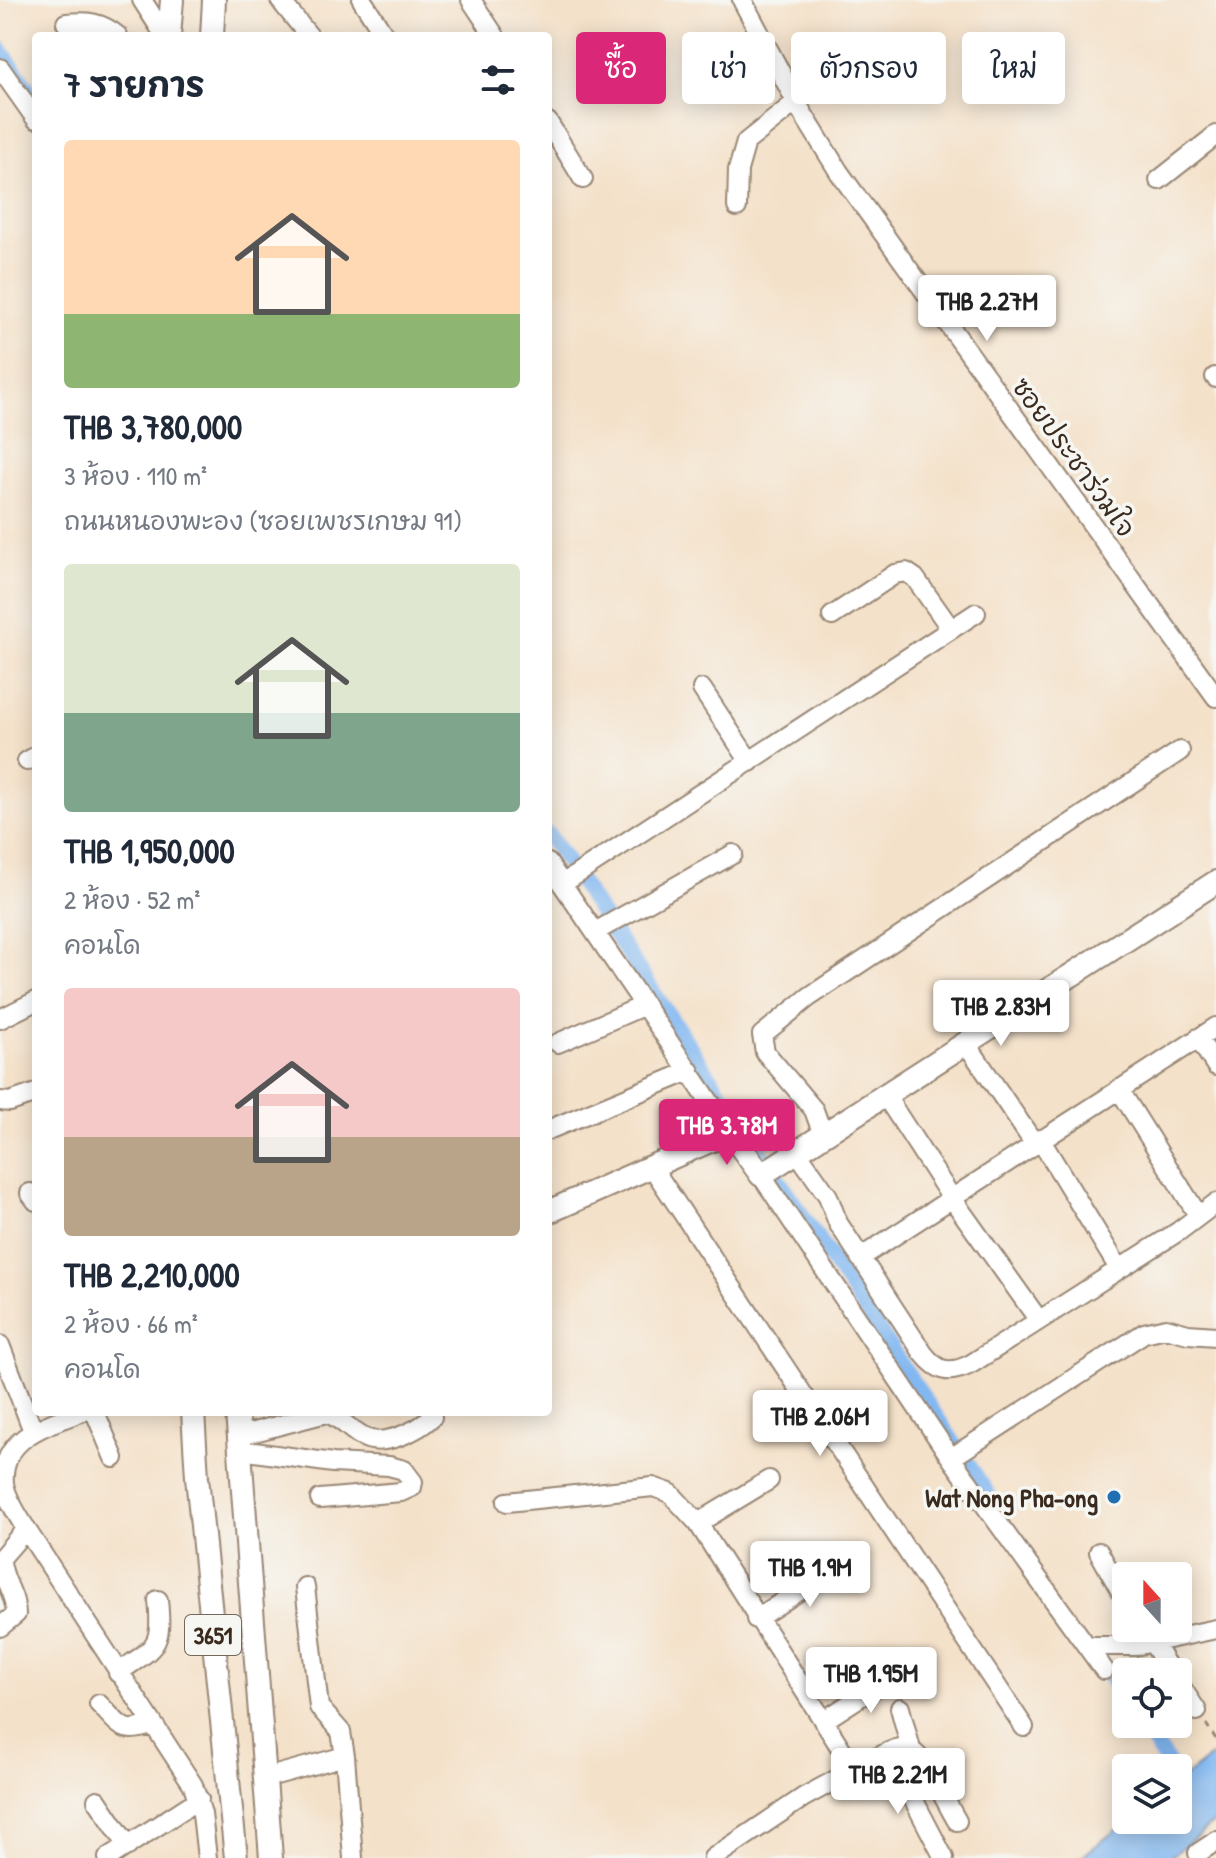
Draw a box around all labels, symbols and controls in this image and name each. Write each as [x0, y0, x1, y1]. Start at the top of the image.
chip: ซื้อ [576, 32, 666, 104]
chip: เช่า [682, 32, 775, 104]
chip: ตัวกรอง [791, 32, 946, 104]
chip: ใหม่ [962, 32, 1065, 104]
icon: filters [476, 58, 520, 102]
text: 7 รายการ [64, 62, 205, 108]
icon: home [220, 192, 364, 336]
pin: THB 2.27M [895, 275, 1079, 343]
text: THB 2.27M [936, 283, 1038, 318]
street label: ซอยประชาร่วมใจ [1004, 370, 1144, 544]
text: THB 3,780,000 [64, 404, 242, 450]
text: 3 ห้อง · 110 m² [64, 458, 207, 493]
text: ถนนหนองพะอง (ซอยเพชรเกษม 91) [64, 503, 462, 538]
icon: home [220, 616, 364, 760]
text: THB 1,950,000 [64, 828, 235, 874]
text: 2 ห้อง · 52 m² [64, 882, 200, 917]
text: คอนโด [64, 927, 141, 962]
pin: THB 2.83M [909, 980, 1093, 1048]
text: THB 2.83M [951, 988, 1051, 1023]
icon: home [220, 1040, 364, 1184]
pin: THB 3.78M [635, 1099, 819, 1167]
text: THB 3.78M [677, 1107, 777, 1142]
text: THB 2,210,000 [64, 1252, 240, 1298]
text: 2 ห้อง · 66 m² [64, 1306, 198, 1341]
text: คอนโด [64, 1351, 141, 1386]
pin: THB 2.06M [728, 1390, 912, 1458]
text: THB 2.06M [771, 1398, 869, 1433]
place label: Wat Nong Pha-ong [925, 1480, 1098, 1516]
marker: Wat Nong Pha-ong [1105, 1488, 1123, 1506]
pin: THB 1.9M [727, 1541, 893, 1609]
text: THB 1.9M [768, 1549, 852, 1584]
north arrow [1112, 1562, 1192, 1642]
map controls [1112, 1562, 1192, 1834]
road number: 3651 [185, 1615, 241, 1655]
pin: THB 1.95M [779, 1647, 963, 1715]
text: THB 1.95M [824, 1655, 918, 1690]
button: locate [1112, 1658, 1192, 1738]
pin: THB 2.21M [806, 1748, 990, 1816]
button: layers [1112, 1754, 1192, 1834]
text: THB 2.21M [849, 1756, 947, 1791]

